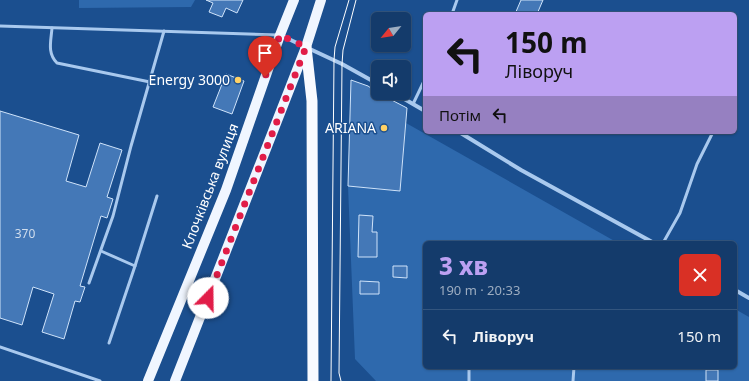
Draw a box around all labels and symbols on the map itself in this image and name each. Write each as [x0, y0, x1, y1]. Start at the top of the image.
north arrow [371, 12, 411, 52]
pin [248, 36, 282, 77]
place label: Energy 3000 [149, 70, 230, 89]
marker: Energy 3000 [233, 75, 243, 85]
place label: ARIANA [325, 118, 376, 137]
street label: Клочківська вулиця [177, 120, 242, 251]
marker: ARIANA [379, 123, 389, 133]
house number: 370 [15, 225, 35, 242]
position arrow [187, 277, 229, 319]

